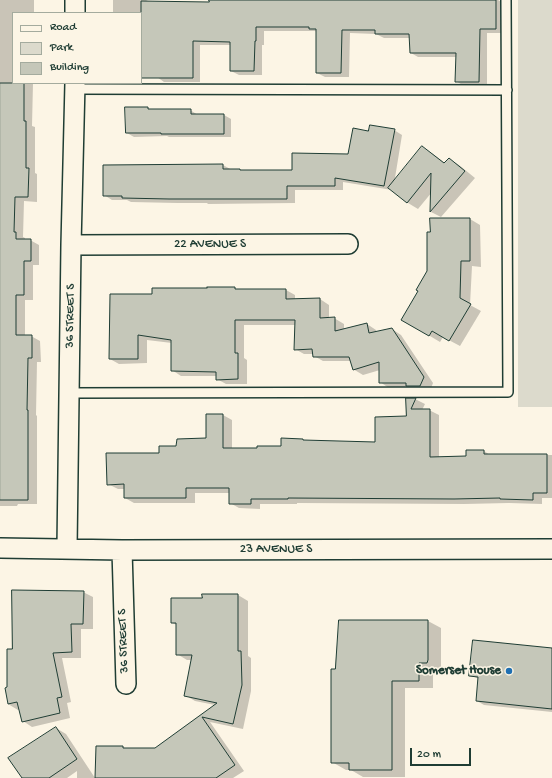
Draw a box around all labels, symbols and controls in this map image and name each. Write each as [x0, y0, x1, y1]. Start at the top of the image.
legend [12, 12, 142, 84]
text: Road [50, 21, 76, 35]
text: Park [50, 41, 73, 55]
text: Building [50, 61, 89, 75]
street label: 22 AVENUE S [174, 237, 246, 253]
street label: 36 STREET S [63, 284, 79, 348]
street label: 23 AVENUE S [240, 542, 312, 558]
street label: 36 STREET S [115, 608, 133, 674]
place label: Somerset House [416, 663, 501, 679]
marker: Somerset House [504, 666, 514, 676]
scale bar [412, 740, 473, 766]
text: 20 m [417, 748, 441, 762]

